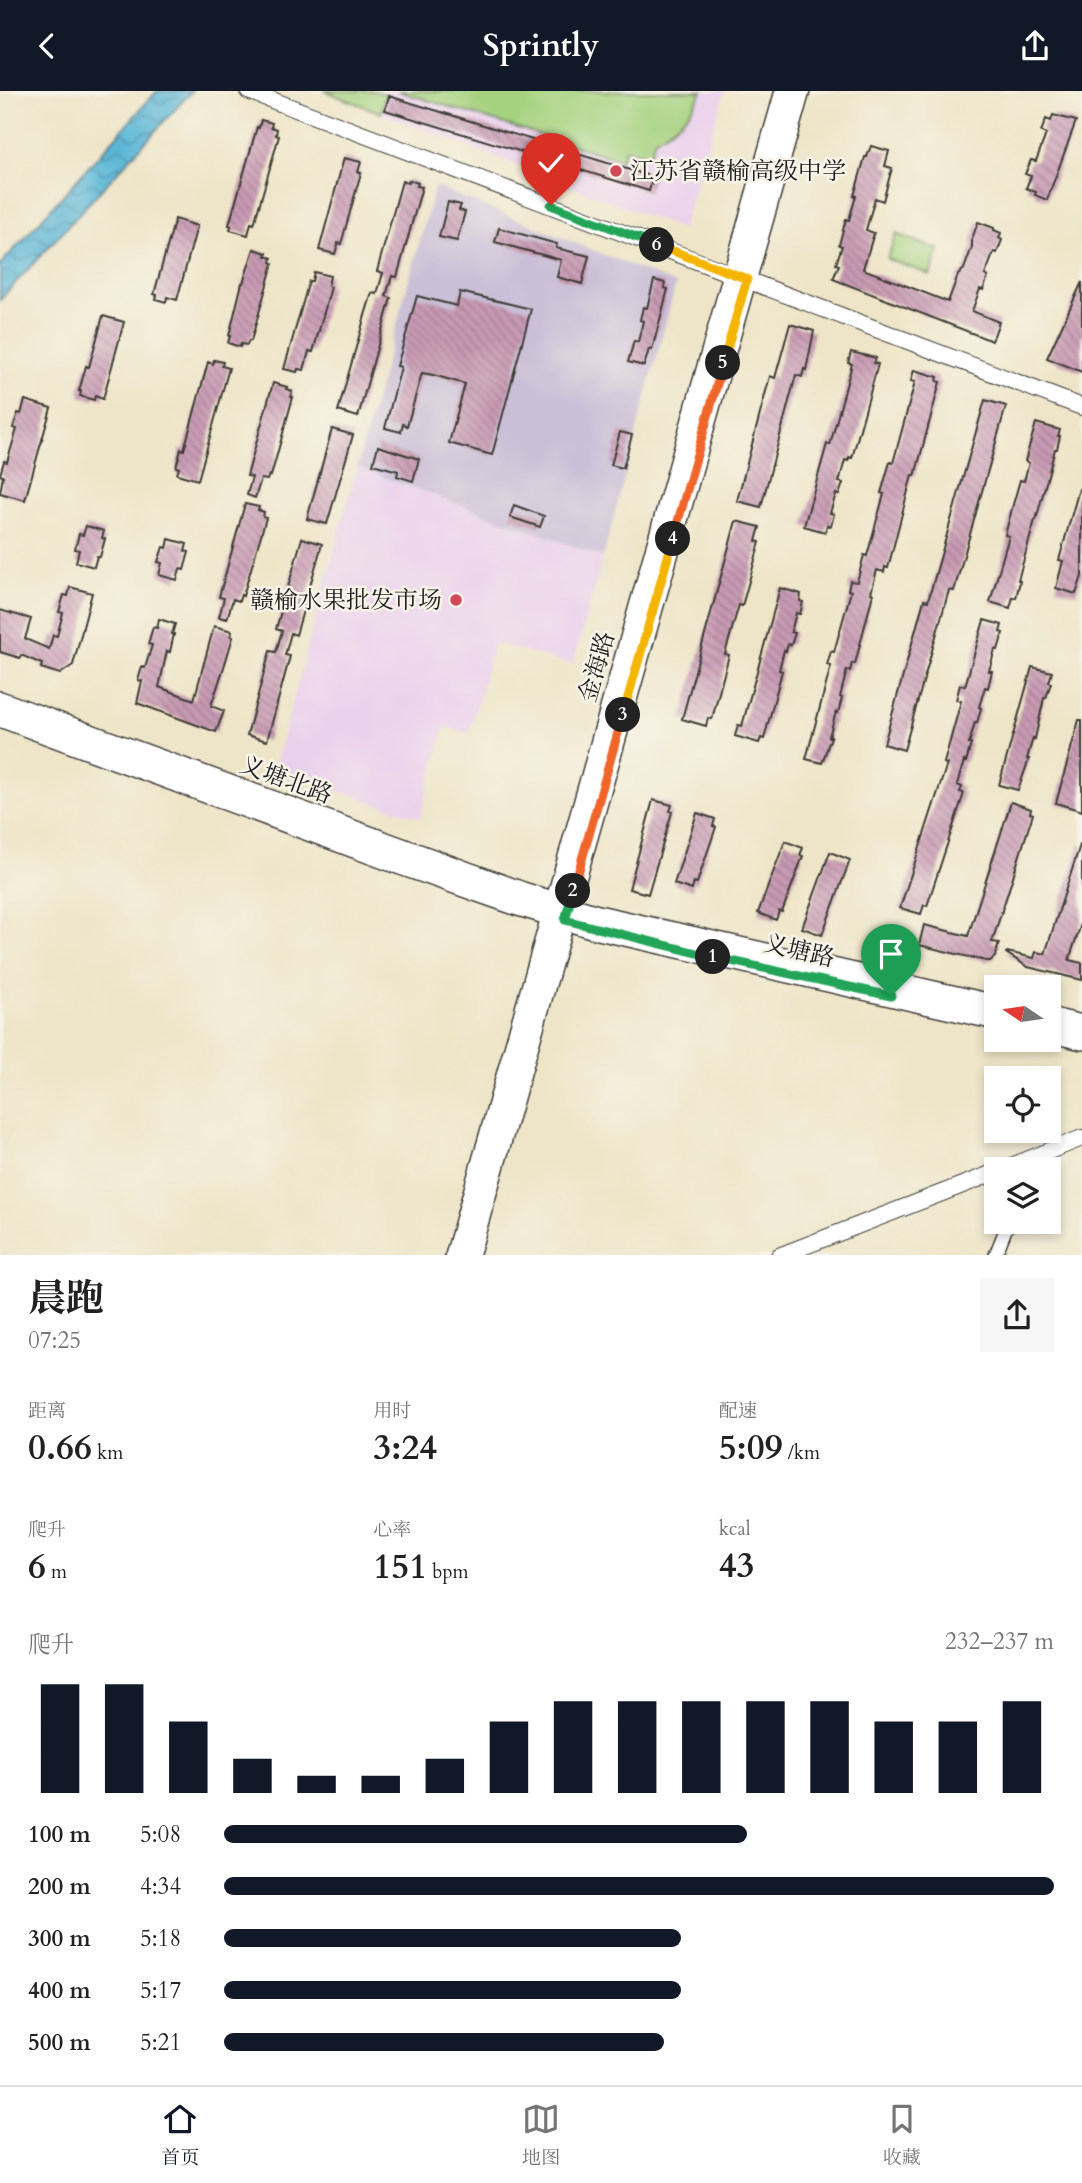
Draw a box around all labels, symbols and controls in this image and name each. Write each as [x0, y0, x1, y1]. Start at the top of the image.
text: Sprintly [483, 24, 599, 68]
icon: back [28, 27, 66, 65]
icon: share [1016, 27, 1054, 65]
pin [521, 133, 581, 205]
icon: check [532, 144, 570, 182]
place label: 江苏省赣榆高级中学 [630, 155, 846, 188]
marker: 江苏省赣榆高级中学 [608, 163, 624, 179]
pin: 6 [640, 227, 674, 263]
text: 6 [652, 231, 661, 257]
pin: 5 [706, 345, 740, 381]
text: 5 [718, 349, 727, 375]
pin: 4 [656, 521, 690, 557]
text: 4 [668, 525, 677, 551]
place label: 赣榆水果批发市场 [250, 584, 442, 617]
marker: 赣榆水果批发市场 [448, 592, 464, 608]
street label: 金海路 [571, 628, 623, 706]
pin: 3 [606, 697, 640, 733]
text: 3 [618, 701, 627, 727]
street label: 义塘北路 [235, 748, 337, 812]
pin: 2 [556, 873, 590, 909]
text: 2 [568, 877, 577, 903]
pin [861, 924, 921, 996]
street label: 义塘路 [760, 927, 838, 975]
icon: arrive [872, 935, 910, 973]
pin: 1 [696, 939, 730, 975]
text: 1 [708, 943, 717, 969]
north arrow [984, 975, 1060, 1052]
map controls [984, 975, 1061, 1234]
button: locate [984, 1066, 1061, 1143]
button: layers [984, 1157, 1061, 1234]
text: 晨跑 [28, 1273, 104, 1325]
button: share [980, 1278, 1054, 1352]
text: 07:25 [28, 1325, 81, 1356]
text: 距离 [28, 1398, 66, 1424]
text: 用时 [373, 1398, 411, 1424]
text: 配速 [719, 1398, 757, 1424]
text: 0.66 [28, 1424, 92, 1472]
text: 3:24 [373, 1424, 437, 1472]
text: 5:09 [719, 1424, 783, 1472]
text: km [92, 1440, 123, 1466]
text: /km [783, 1440, 820, 1466]
text: kcal [719, 1516, 751, 1542]
text: 爬升 [28, 1517, 66, 1543]
text: 心率 [373, 1517, 411, 1543]
text: 43 [719, 1542, 755, 1590]
text: 6 [28, 1543, 46, 1591]
text: 151 [373, 1543, 427, 1591]
text: m [46, 1559, 67, 1585]
text: bpm [427, 1559, 469, 1585]
text: 232–237 m [945, 1626, 1054, 1657]
text: 爬升 [28, 1629, 74, 1660]
text: 100 m [28, 1819, 91, 1850]
text: 5:08 [140, 1819, 181, 1850]
text: 200 m [28, 1871, 91, 1902]
text: 4:34 [140, 1871, 181, 1902]
text: 300 m [28, 1923, 91, 1954]
text: 5:18 [140, 1923, 181, 1954]
text: 400 m [28, 1975, 91, 2006]
text: 5:17 [140, 1975, 181, 2006]
text: 500 m [28, 2027, 91, 2058]
text: 5:21 [140, 2027, 181, 2058]
tab: 首页 [161, 2100, 199, 2171]
tab: 地图 [522, 2100, 560, 2171]
tab: 收藏 [883, 2100, 921, 2171]

